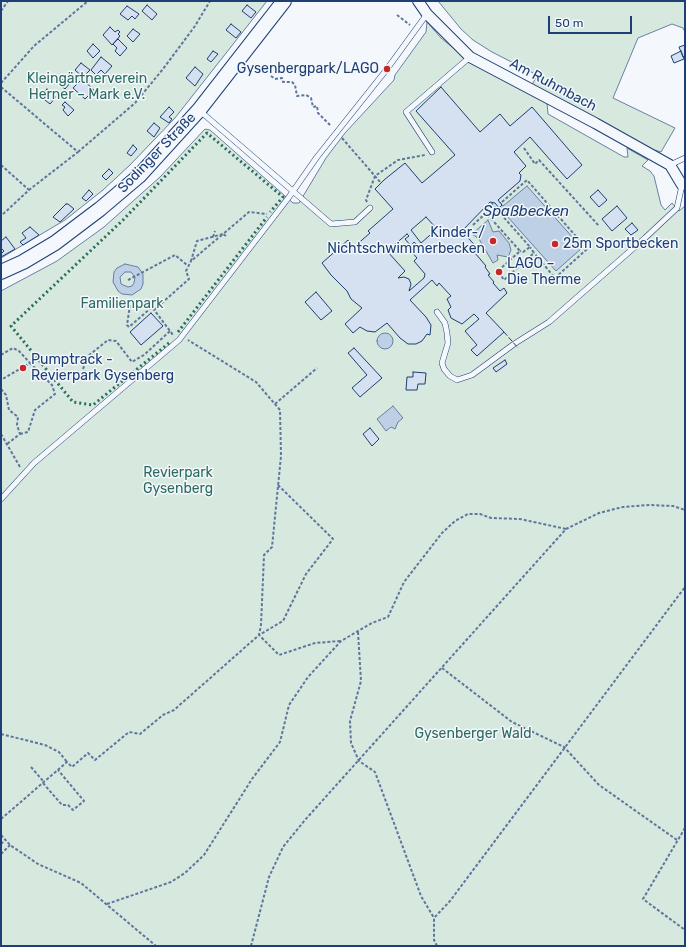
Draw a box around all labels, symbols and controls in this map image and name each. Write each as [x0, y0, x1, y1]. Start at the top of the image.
scale bar [550, 8, 634, 34]
text: 50 m [555, 16, 583, 30]
street label: Am Ruhmbach [507, 55, 599, 115]
place label: Gysenbergpark/LAGO [237, 61, 379, 77]
marker: Gysenbergpark/LAGO [382, 64, 392, 74]
park label: Kleingärtnerverein Herner – Mark e.V. [27, 71, 147, 104]
street label: Sodinger Straße [114, 109, 200, 197]
water label: Spaßbecken [483, 203, 569, 221]
place label: Kinder-/ Nichtschwimmerbecken [327, 225, 485, 258]
marker: Kinder-/ Nichtschwimmerbecken [488, 236, 498, 246]
place label: 25m Sportbecken [563, 236, 678, 252]
marker: 25m Sportbecken [550, 239, 560, 249]
place label: LAGO – Die Therme [507, 256, 581, 288]
marker: LAGO – Die Therme [494, 267, 504, 277]
park label: Familienpark [80, 296, 164, 312]
place label: Pumptrack - Revierpark Gysenberg [31, 352, 174, 384]
marker: Pumptrack - Revierpark Gysenberg [18, 363, 28, 373]
park label: Revierpark Gysenberg [143, 465, 213, 498]
park label: Gysenberger Wald [414, 726, 532, 742]

